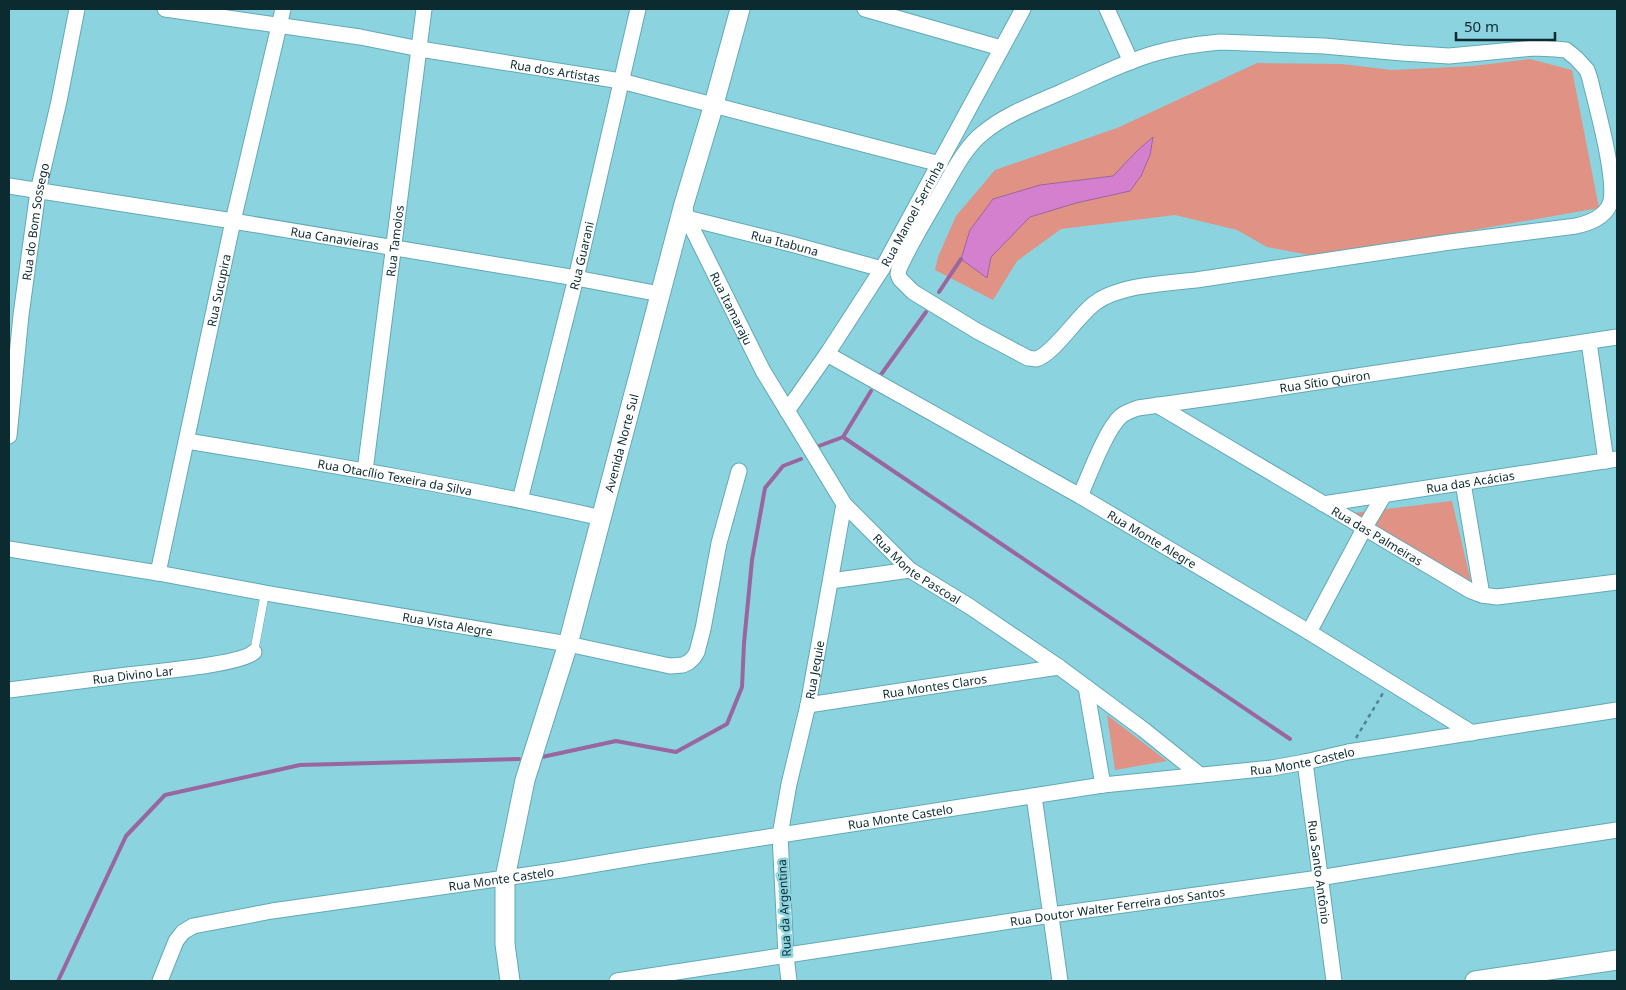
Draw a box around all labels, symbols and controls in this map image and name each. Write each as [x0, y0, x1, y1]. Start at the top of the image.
scale bar [1456, 10, 1555, 42]
text: 50 m [1464, 16, 1499, 36]
street label: Rua dos Artistas [509, 55, 602, 86]
street label: Rua Manoel Serrinha [876, 158, 948, 269]
street label: Rua do Bom Sossego [17, 161, 53, 281]
street label: Rua Tamoios [381, 204, 407, 278]
street label: Rua Guarani [565, 220, 597, 291]
street label: Rua Canavieiras [289, 222, 381, 254]
street label: Rua Itabuna [750, 226, 820, 260]
street label: Rua Sucupira [202, 252, 234, 328]
street label: Rua Itamaraju [706, 269, 757, 348]
street label: Rua Sítio Quiron [1278, 366, 1371, 396]
street label: Avenida Norte Sul [600, 392, 642, 494]
street label: Rua Otacílio Texeira da Silva [316, 455, 474, 499]
street label: Rua das Acácias [1425, 466, 1516, 497]
street label: Rua das Palmeiras [1329, 502, 1426, 569]
street label: Rua Monte Alegre [1104, 506, 1200, 572]
street label: Rua Monte Pascoal [869, 529, 964, 608]
street label: Rua Vista Alegre [401, 608, 494, 640]
street label: Rua Jequie [801, 639, 828, 701]
street label: Rua Divino Lar [92, 661, 174, 688]
street label: Rua Montes Claros [881, 670, 988, 702]
street label: Rua Monte Castelo [1249, 743, 1356, 779]
street label: Rua Monte Castelo [847, 800, 954, 833]
street label: Rua Santo Antônio [1304, 819, 1335, 925]
street label: Rua da Argentina [773, 859, 795, 957]
street label: Rua Monte Castelo [447, 863, 555, 894]
street label: Rua Doutor Walter Ferreira dos Santos [1009, 883, 1226, 930]

